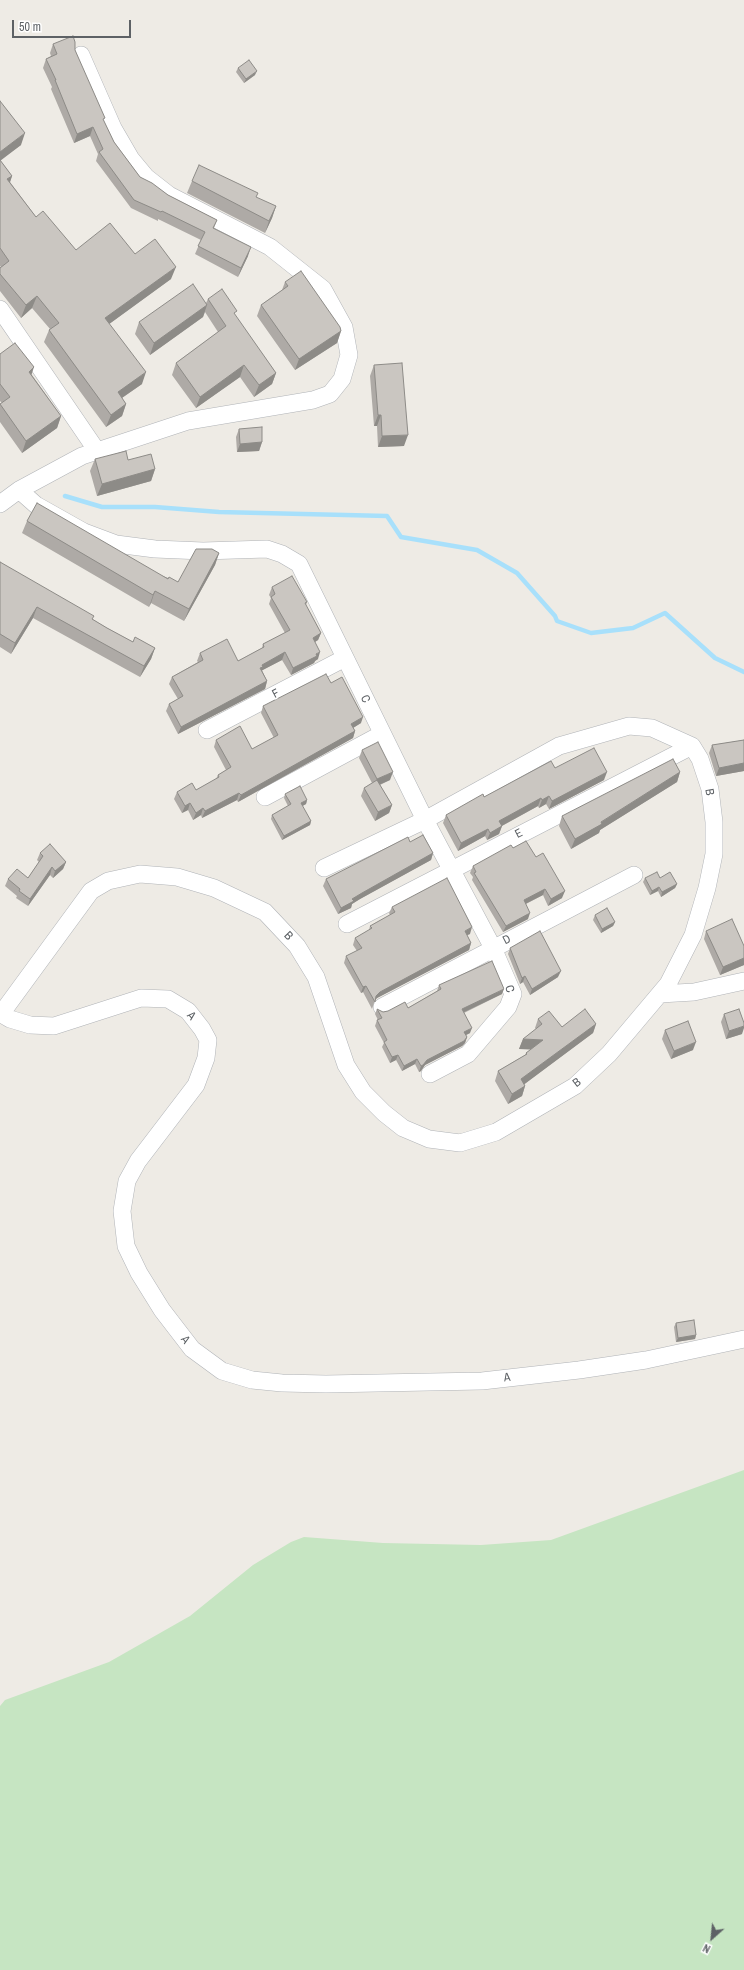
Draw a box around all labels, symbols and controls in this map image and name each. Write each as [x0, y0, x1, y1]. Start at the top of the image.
scale bar [14, 12, 133, 38]
text: 50 m [19, 19, 41, 35]
street label: F [270, 686, 282, 702]
street label: C [357, 693, 373, 705]
street label: B [701, 787, 717, 797]
street label: E [513, 826, 525, 842]
street label: B [281, 929, 295, 943]
street label: D [501, 932, 513, 948]
street label: C [501, 983, 517, 995]
street label: A [183, 1009, 199, 1023]
street label: B [570, 1075, 584, 1091]
street label: A [177, 1333, 193, 1347]
street label: A [503, 1370, 511, 1386]
north arrow [692, 1918, 732, 1958]
text: N [700, 1941, 713, 1956]

